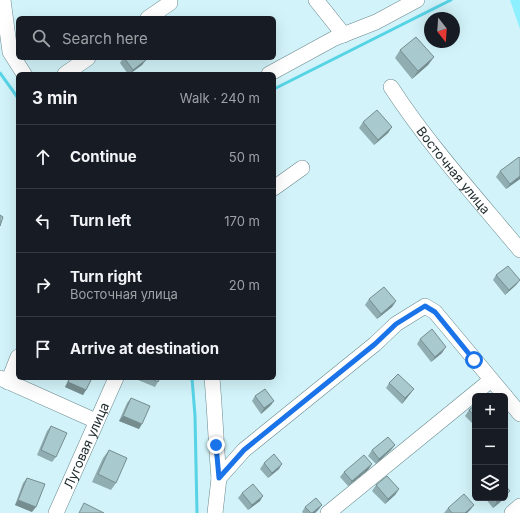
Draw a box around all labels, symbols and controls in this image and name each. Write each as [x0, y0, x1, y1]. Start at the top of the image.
north arrow [424, 12, 460, 48]
search box [16, 16, 276, 60]
icon: search [30, 27, 52, 49]
text: Search here [62, 29, 148, 48]
text: 3 min [32, 88, 78, 108]
text: Walk · 240 m [180, 90, 260, 106]
street label: Восточная улица [413, 123, 494, 217]
icon: ahead [32, 146, 54, 168]
text: Continue [70, 147, 137, 166]
text: 50 m [229, 149, 260, 165]
icon: left [32, 210, 54, 232]
text: Turn left [70, 211, 131, 230]
text: 170 m [224, 213, 260, 229]
text: Turn right [70, 267, 142, 286]
icon: right [32, 274, 54, 296]
text: 20 m [229, 277, 260, 293]
text: Восточная улица [70, 286, 178, 302]
icon: arrive [32, 338, 54, 360]
text: Arrive at destination [70, 339, 219, 358]
route start [465, 351, 483, 369]
map controls [472, 393, 508, 501]
button: + [472, 393, 508, 429]
street label: Луговая улица [60, 400, 112, 491]
button: − [472, 429, 508, 465]
route end [207, 436, 225, 454]
button: layers [472, 465, 508, 501]

